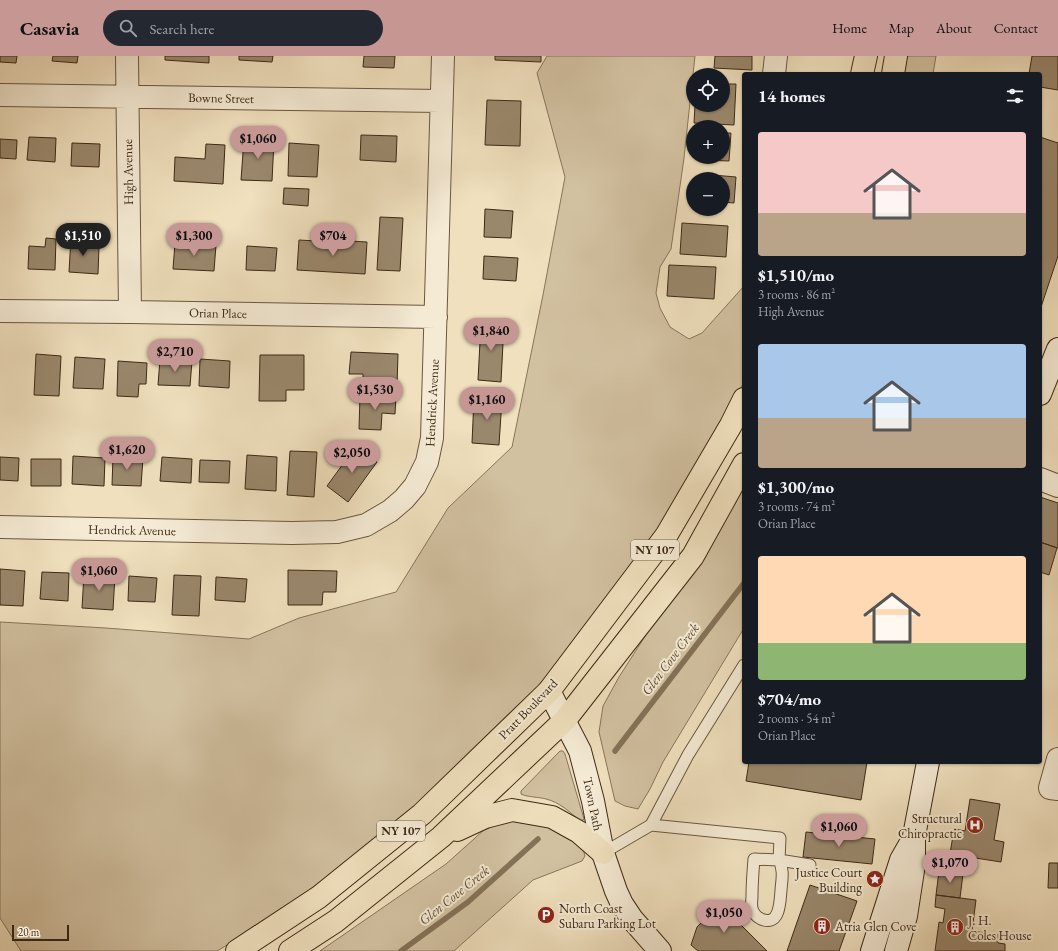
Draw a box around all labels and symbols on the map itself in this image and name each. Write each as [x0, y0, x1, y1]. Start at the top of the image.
street label: Bowne Street [188, 89, 254, 107]
pin: $1,060 [225, 126, 291, 160]
street label: High Avenue [119, 139, 137, 205]
pin: $1,510 [50, 223, 116, 257]
pin: $1,300 [161, 223, 227, 257]
pin: $704 [309, 223, 357, 257]
street label: Orian Place [189, 304, 247, 322]
pin: $1,840 [458, 318, 524, 352]
pin: $2,710 [142, 339, 208, 373]
street label: Hendrick Avenue [421, 359, 443, 447]
pin: $1,530 [342, 377, 408, 411]
pin: $1,160 [454, 387, 520, 421]
pin: $1,620 [94, 437, 160, 471]
pin: $2,050 [319, 440, 385, 474]
street label: Hendrick Avenue [88, 521, 176, 539]
road number: NY 107 [631, 540, 679, 560]
pin: $1,060 [66, 558, 132, 592]
water label: Glen Cove Creek [637, 619, 703, 699]
street label: Pratt Boulevard [495, 675, 562, 743]
street label: Town Path [579, 776, 607, 833]
place label: Structural Chiropractic [898, 810, 962, 842]
pin: $1,060 [806, 814, 872, 848]
hospital icon: Structural Chiropractic [965, 815, 985, 835]
road number: NY 107 [377, 821, 425, 841]
pin: $1,070 [917, 850, 983, 884]
water label: Glen Cove Creek [415, 861, 493, 929]
place label: Justice Court Building [795, 864, 862, 896]
place icon: Justice Court Building [865, 869, 885, 889]
place label: North Coast Subaru Parking Lot [559, 900, 656, 932]
pin: $1,050 [691, 900, 757, 934]
parking icon: North Coast Subaru Parking Lot [536, 905, 556, 925]
place label: J. H. Coles House [967, 912, 1032, 944]
building icon: Atria Glen Cove [812, 916, 832, 936]
building icon: J. H. Coles House [945, 917, 965, 937]
place label: Atria Glen Cove [834, 918, 916, 935]
scale bar [12, 923, 69, 942]

